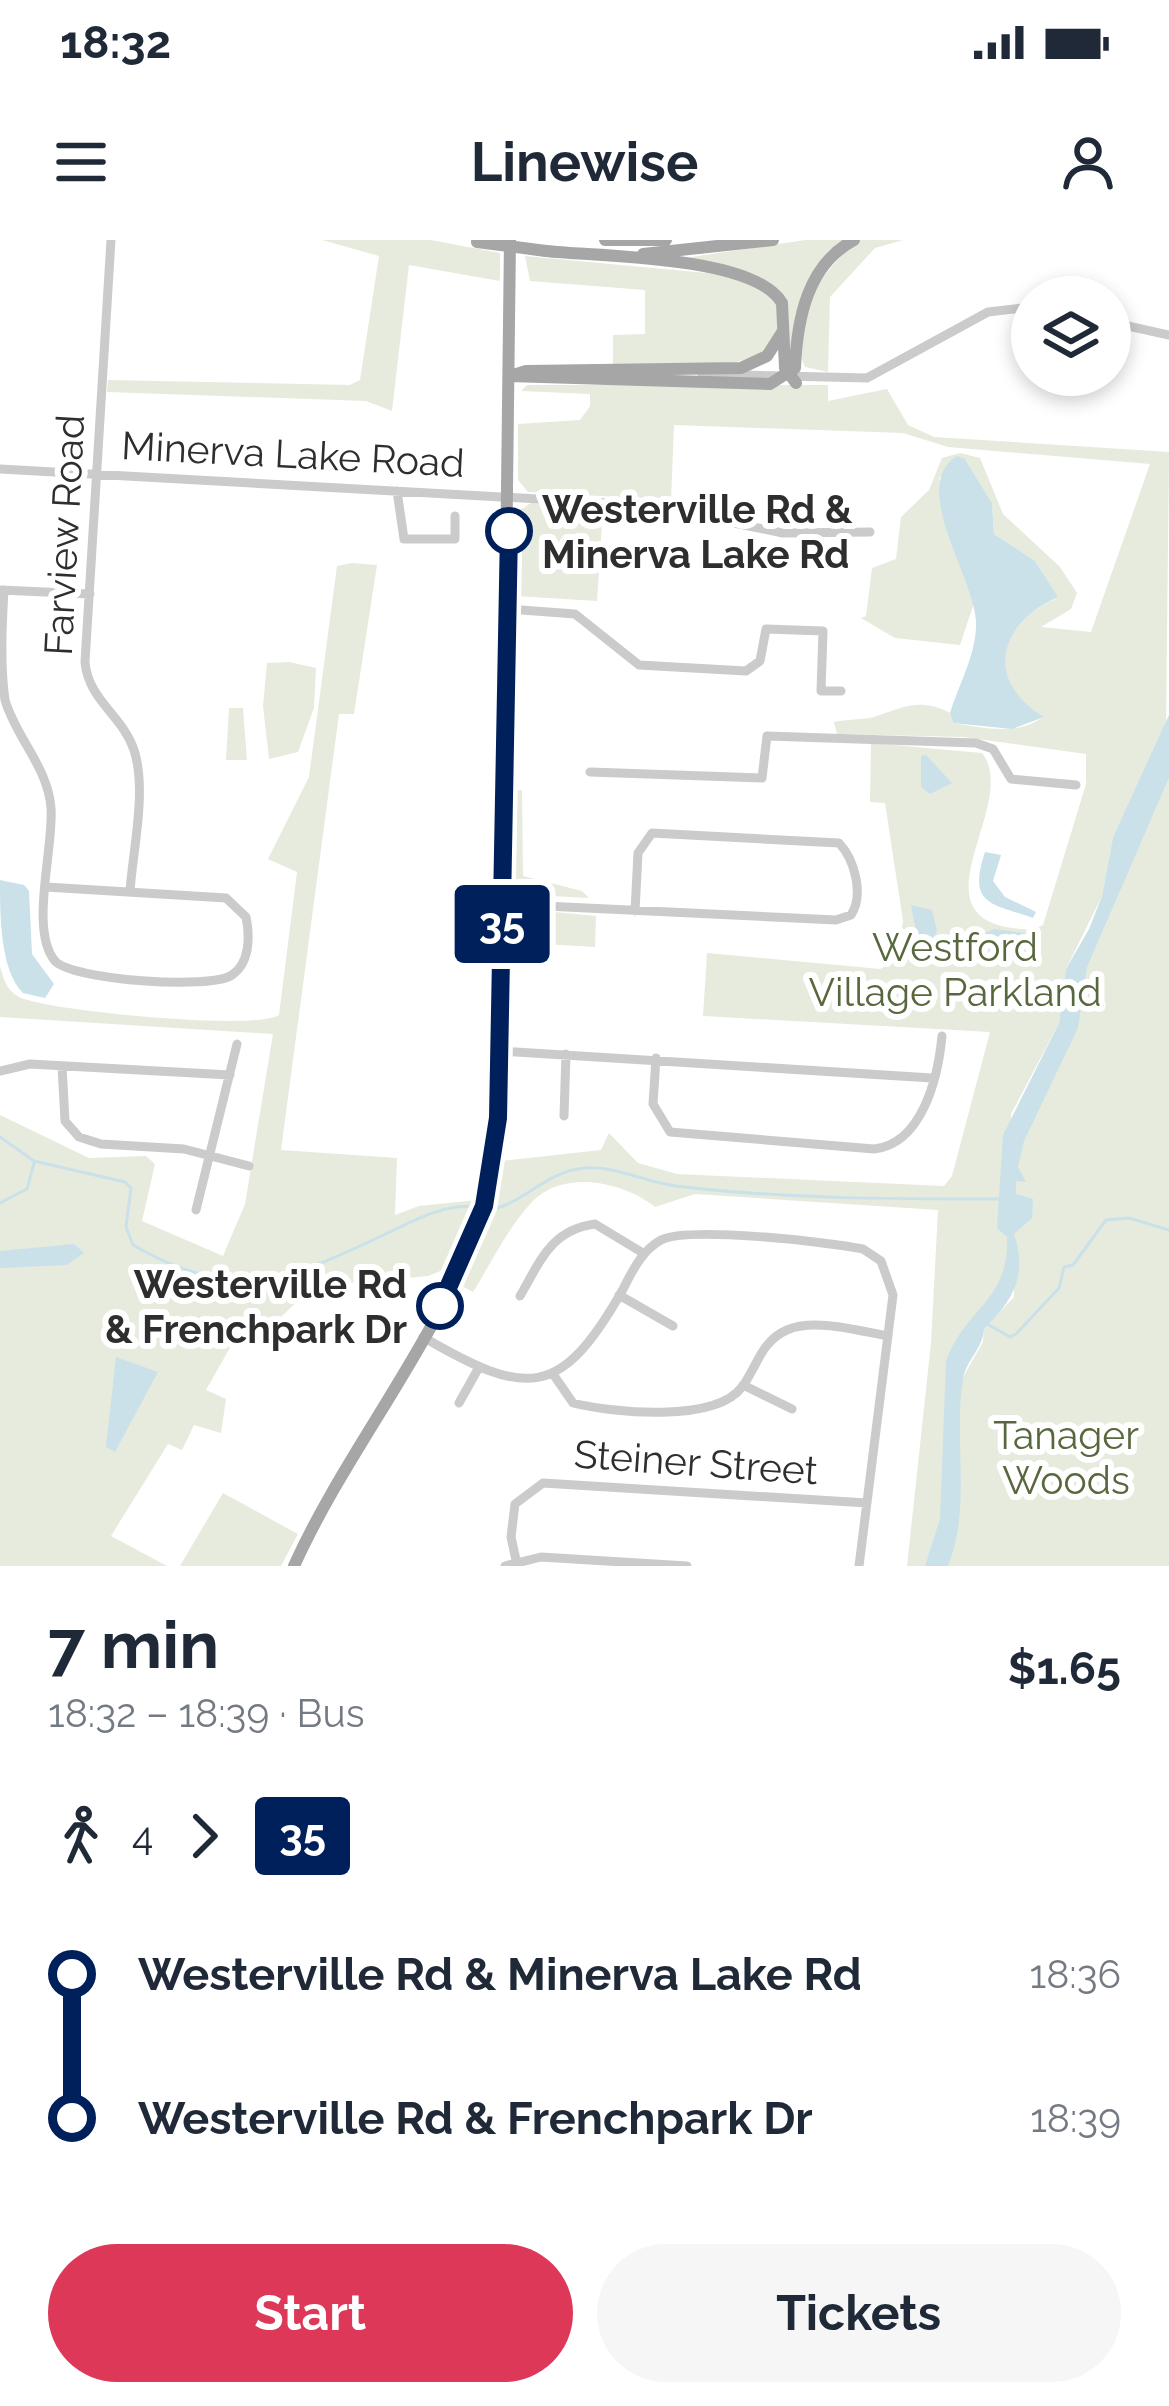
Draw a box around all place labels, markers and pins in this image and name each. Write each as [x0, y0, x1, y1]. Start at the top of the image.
place label: Westerville Rd & Minerva Lake Rd [542, 486, 853, 577]
marker: Westerville Rd & Minerva Lake Rd [487, 509, 531, 553]
place label: Westerville Rd & Frenchpark Dr [105, 1261, 407, 1352]
marker: Westerville Rd & Frenchpark Dr [418, 1284, 462, 1328]

